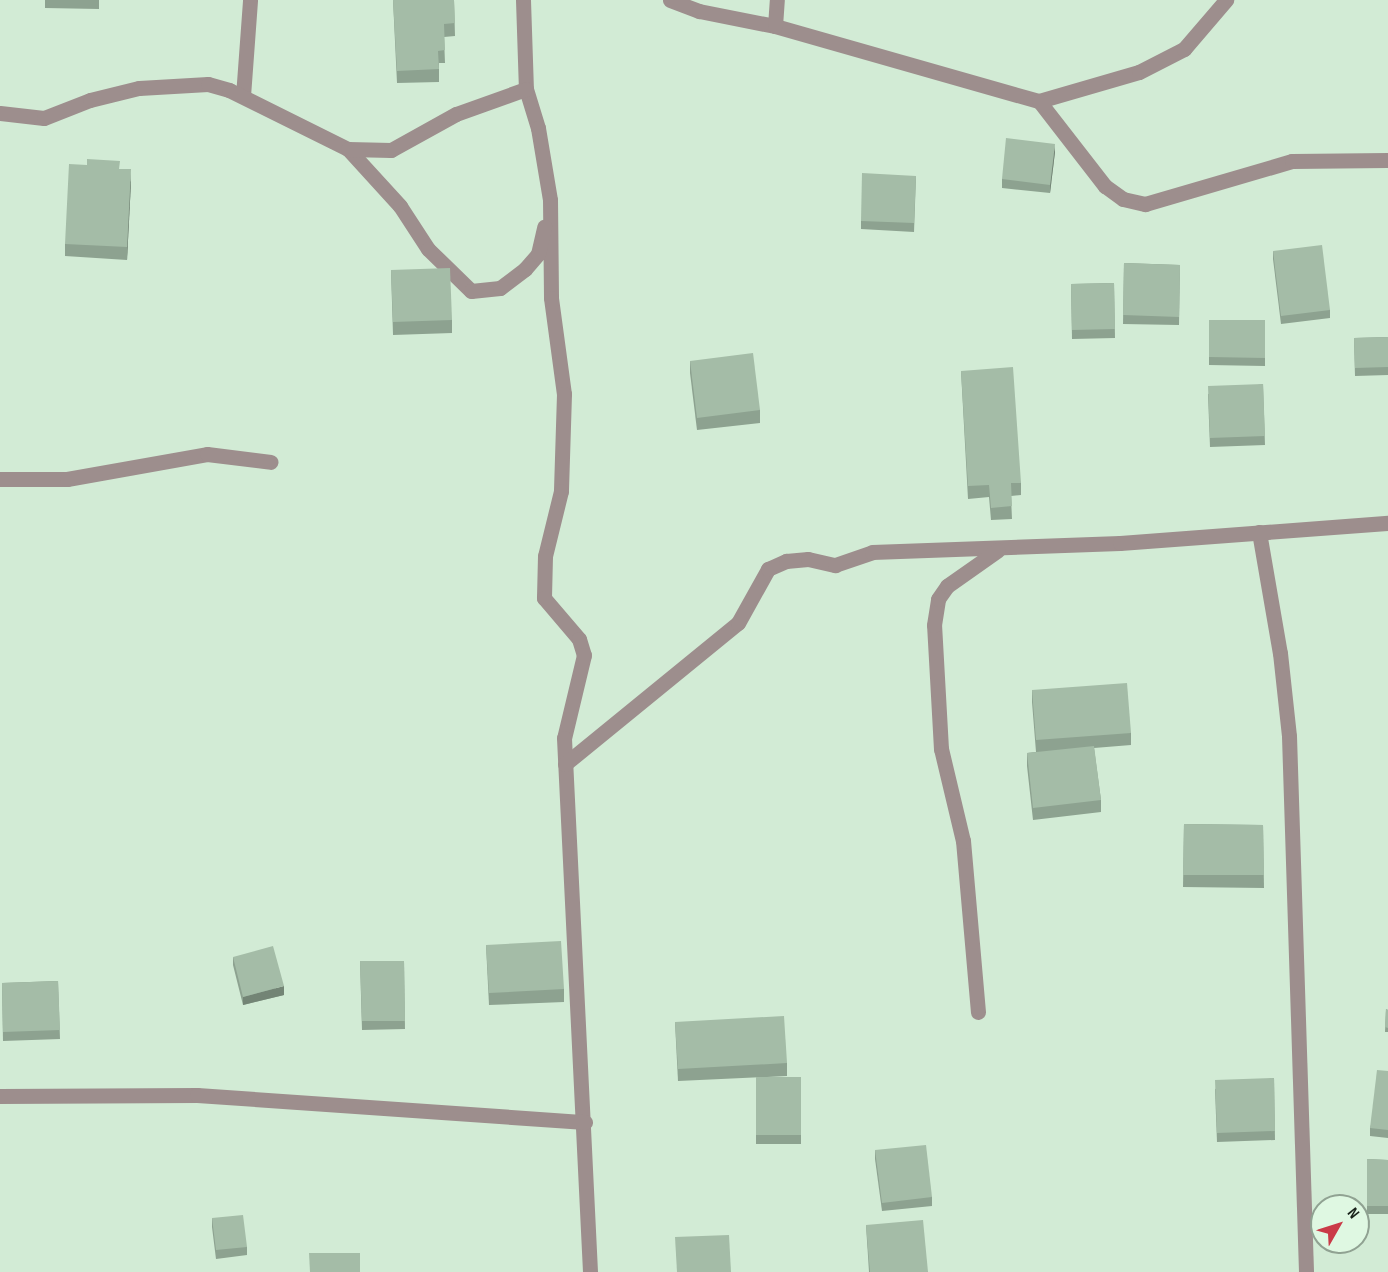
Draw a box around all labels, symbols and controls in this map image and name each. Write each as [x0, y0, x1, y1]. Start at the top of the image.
north arrow [1310, 1194, 1370, 1254]
text: N [1343, 1204, 1363, 1223]

